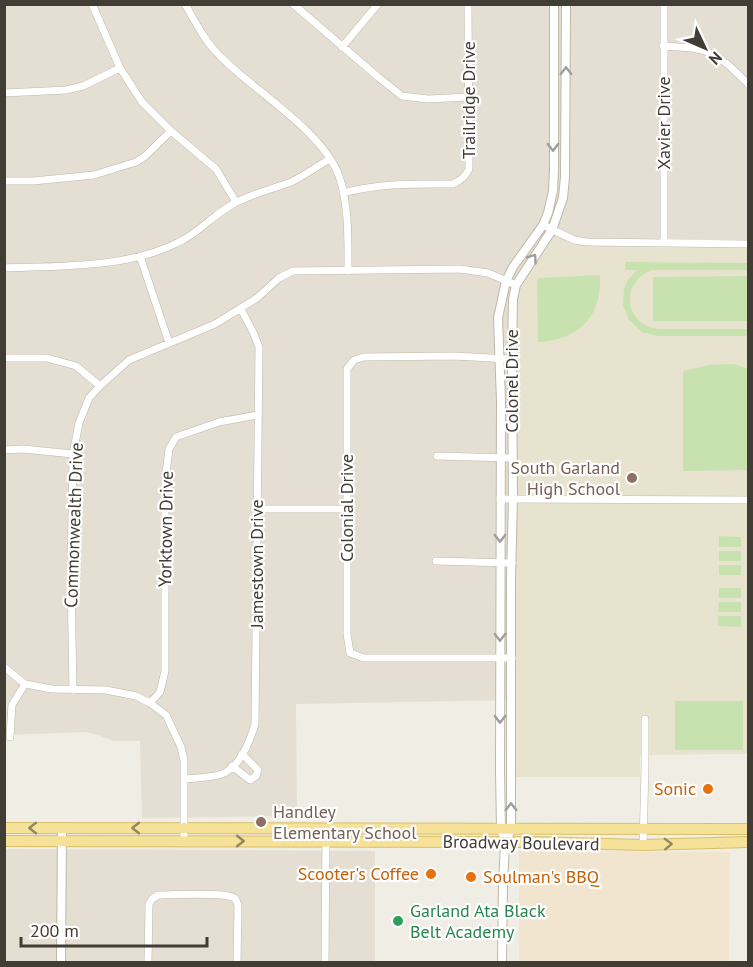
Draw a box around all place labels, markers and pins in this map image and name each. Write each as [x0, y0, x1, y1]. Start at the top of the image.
place label: South Garland High School [511, 456, 621, 500]
marker: South Garland High School [625, 471, 639, 485]
place label: Sonic [654, 777, 696, 800]
marker: Sonic [701, 782, 715, 796]
place label: Handley Elementary School [273, 800, 417, 844]
marker: Handley Elementary School [254, 815, 268, 829]
place label: Scooter's Coffee [298, 862, 419, 885]
place label: Soulman's BBQ [483, 865, 600, 888]
marker: Scooter's Coffee [424, 867, 438, 881]
marker: Soulman's BBQ [464, 870, 478, 884]
place label: Garland Ata Black Belt Academy [410, 899, 546, 943]
marker: Garland Ata Black Belt Academy [391, 914, 405, 928]

